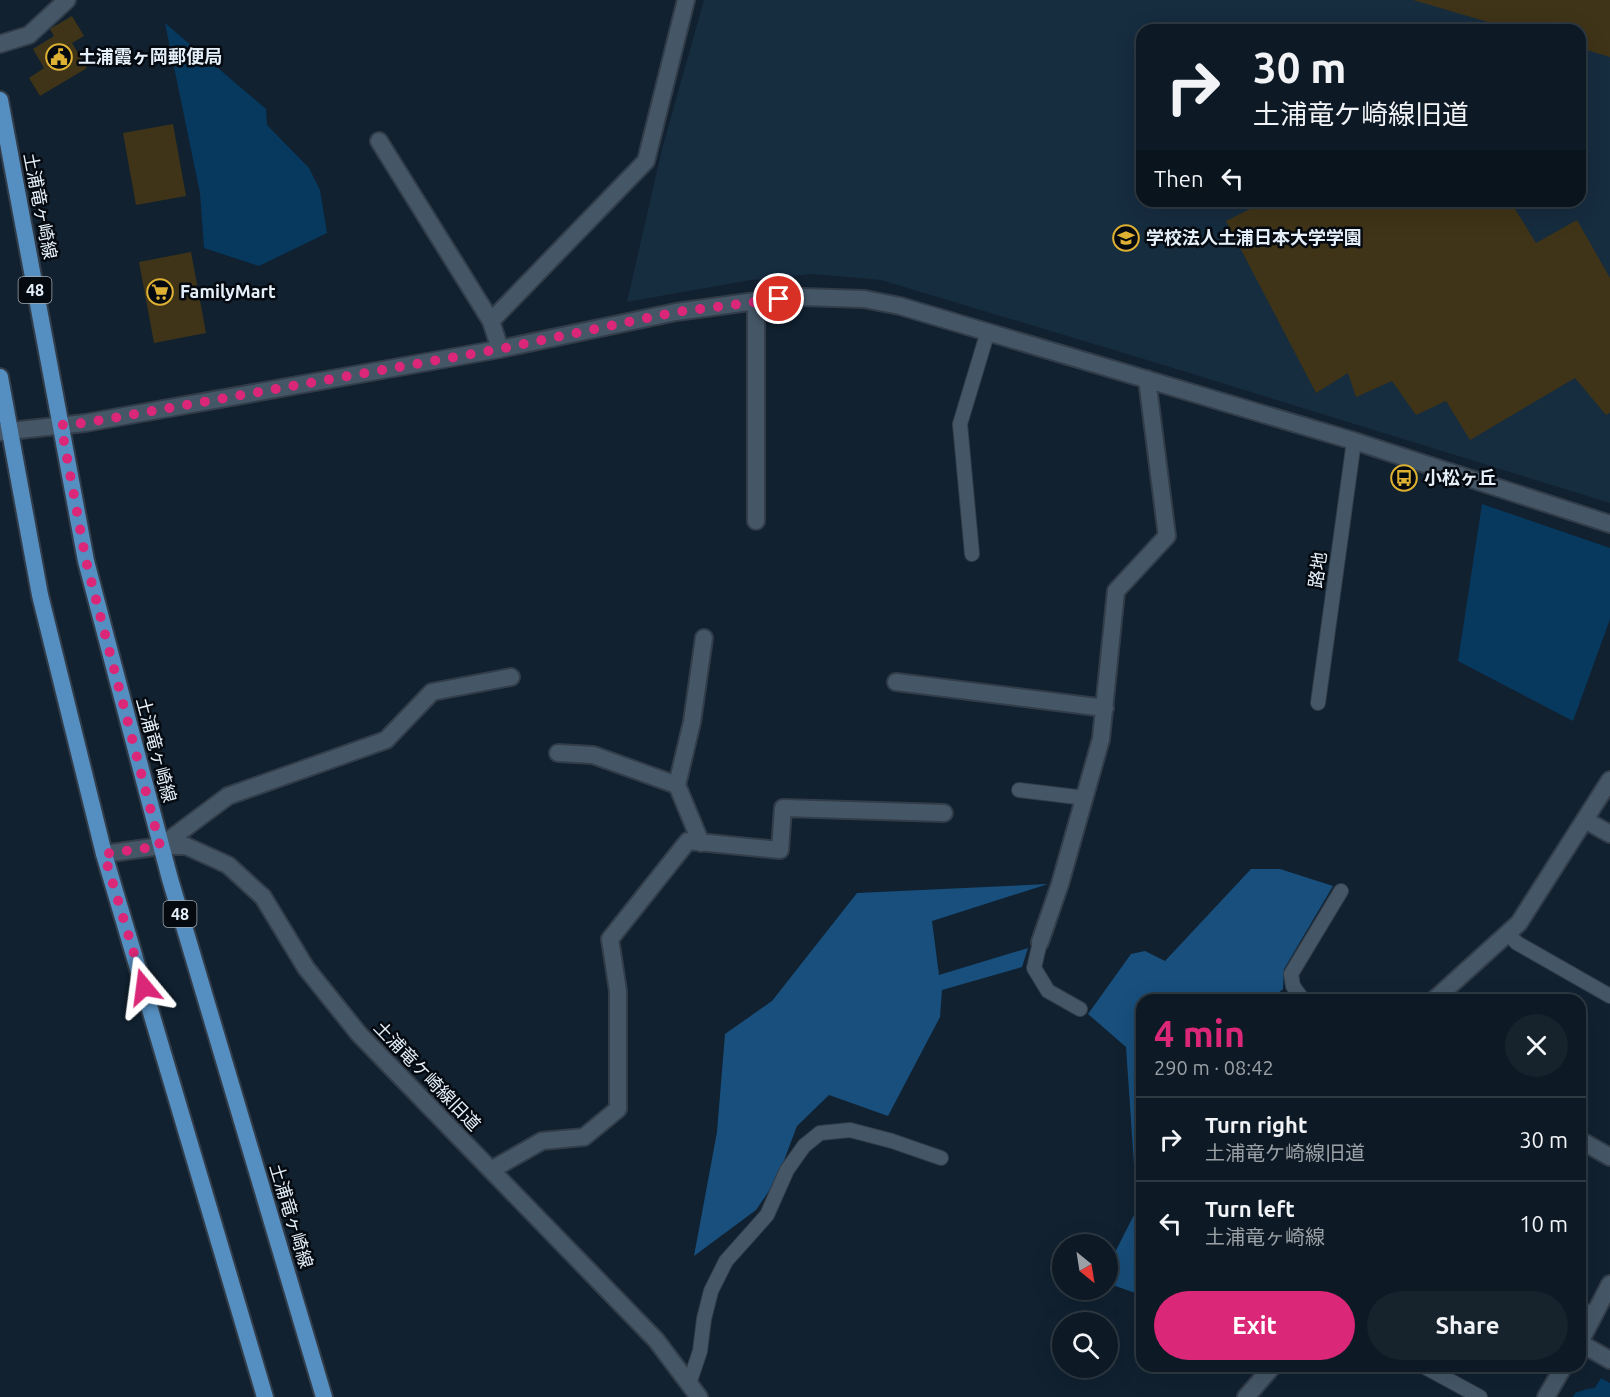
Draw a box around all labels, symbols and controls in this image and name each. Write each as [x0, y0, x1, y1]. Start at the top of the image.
public building icon: 土浦霞ヶ岡郵便局 [44, 42, 74, 72]
text: 30 m [1253, 44, 1347, 91]
place label: 土浦霞ヶ岡郵便局 [78, 46, 222, 66]
icon: right [1154, 48, 1232, 126]
text: 土浦竜ケ崎線旧道 [1253, 99, 1469, 129]
street label: 土浦竜ヶ崎線 [21, 151, 61, 261]
icon: left [1216, 162, 1249, 195]
text: Then [1154, 166, 1204, 191]
school or university icon: 学校法人土浦日本大学学園 [1111, 223, 1141, 253]
place label: 学校法人土浦日本大学学園 [1146, 227, 1362, 247]
pin [753, 273, 804, 324]
road number: 48 [18, 277, 51, 303]
supermarket icon: FamilyMart [145, 277, 175, 307]
place label: FamilyMart [180, 281, 276, 301]
icon: arrive [762, 282, 795, 315]
bus stop icon: 小松ヶ丘 [1389, 463, 1419, 493]
place label: 小松ヶ丘 [1424, 467, 1496, 487]
street label: 路地 [1305, 551, 1329, 589]
street label: 土浦竜ヶ崎線 [133, 695, 181, 804]
road number: 48 [164, 901, 196, 927]
position arrow [112, 955, 176, 1019]
text: 4 min [1154, 1013, 1245, 1054]
button: close [1505, 1014, 1568, 1077]
street label: 土浦竜ケ崎線旧道 [371, 1017, 485, 1134]
text: 290 m · 08:42 [1154, 1056, 1274, 1079]
text: Turn right [1205, 1112, 1307, 1137]
icon: right [1154, 1123, 1187, 1156]
text: 30 m [1519, 1127, 1568, 1152]
text: 土浦竜ケ崎線旧道 [1205, 1141, 1365, 1164]
street label: 土浦竜ヶ崎線 [267, 1161, 317, 1270]
text: Turn left [1205, 1196, 1295, 1221]
icon: left [1154, 1207, 1187, 1240]
text: 10 m [1519, 1211, 1568, 1236]
text: 土浦竜ヶ崎線 [1205, 1225, 1325, 1248]
north arrow [1052, 1234, 1118, 1300]
map controls [1052, 1234, 1118, 1378]
button: Exit [1154, 1291, 1355, 1360]
button: Share [1367, 1291, 1568, 1360]
button: search [1052, 1312, 1118, 1378]

